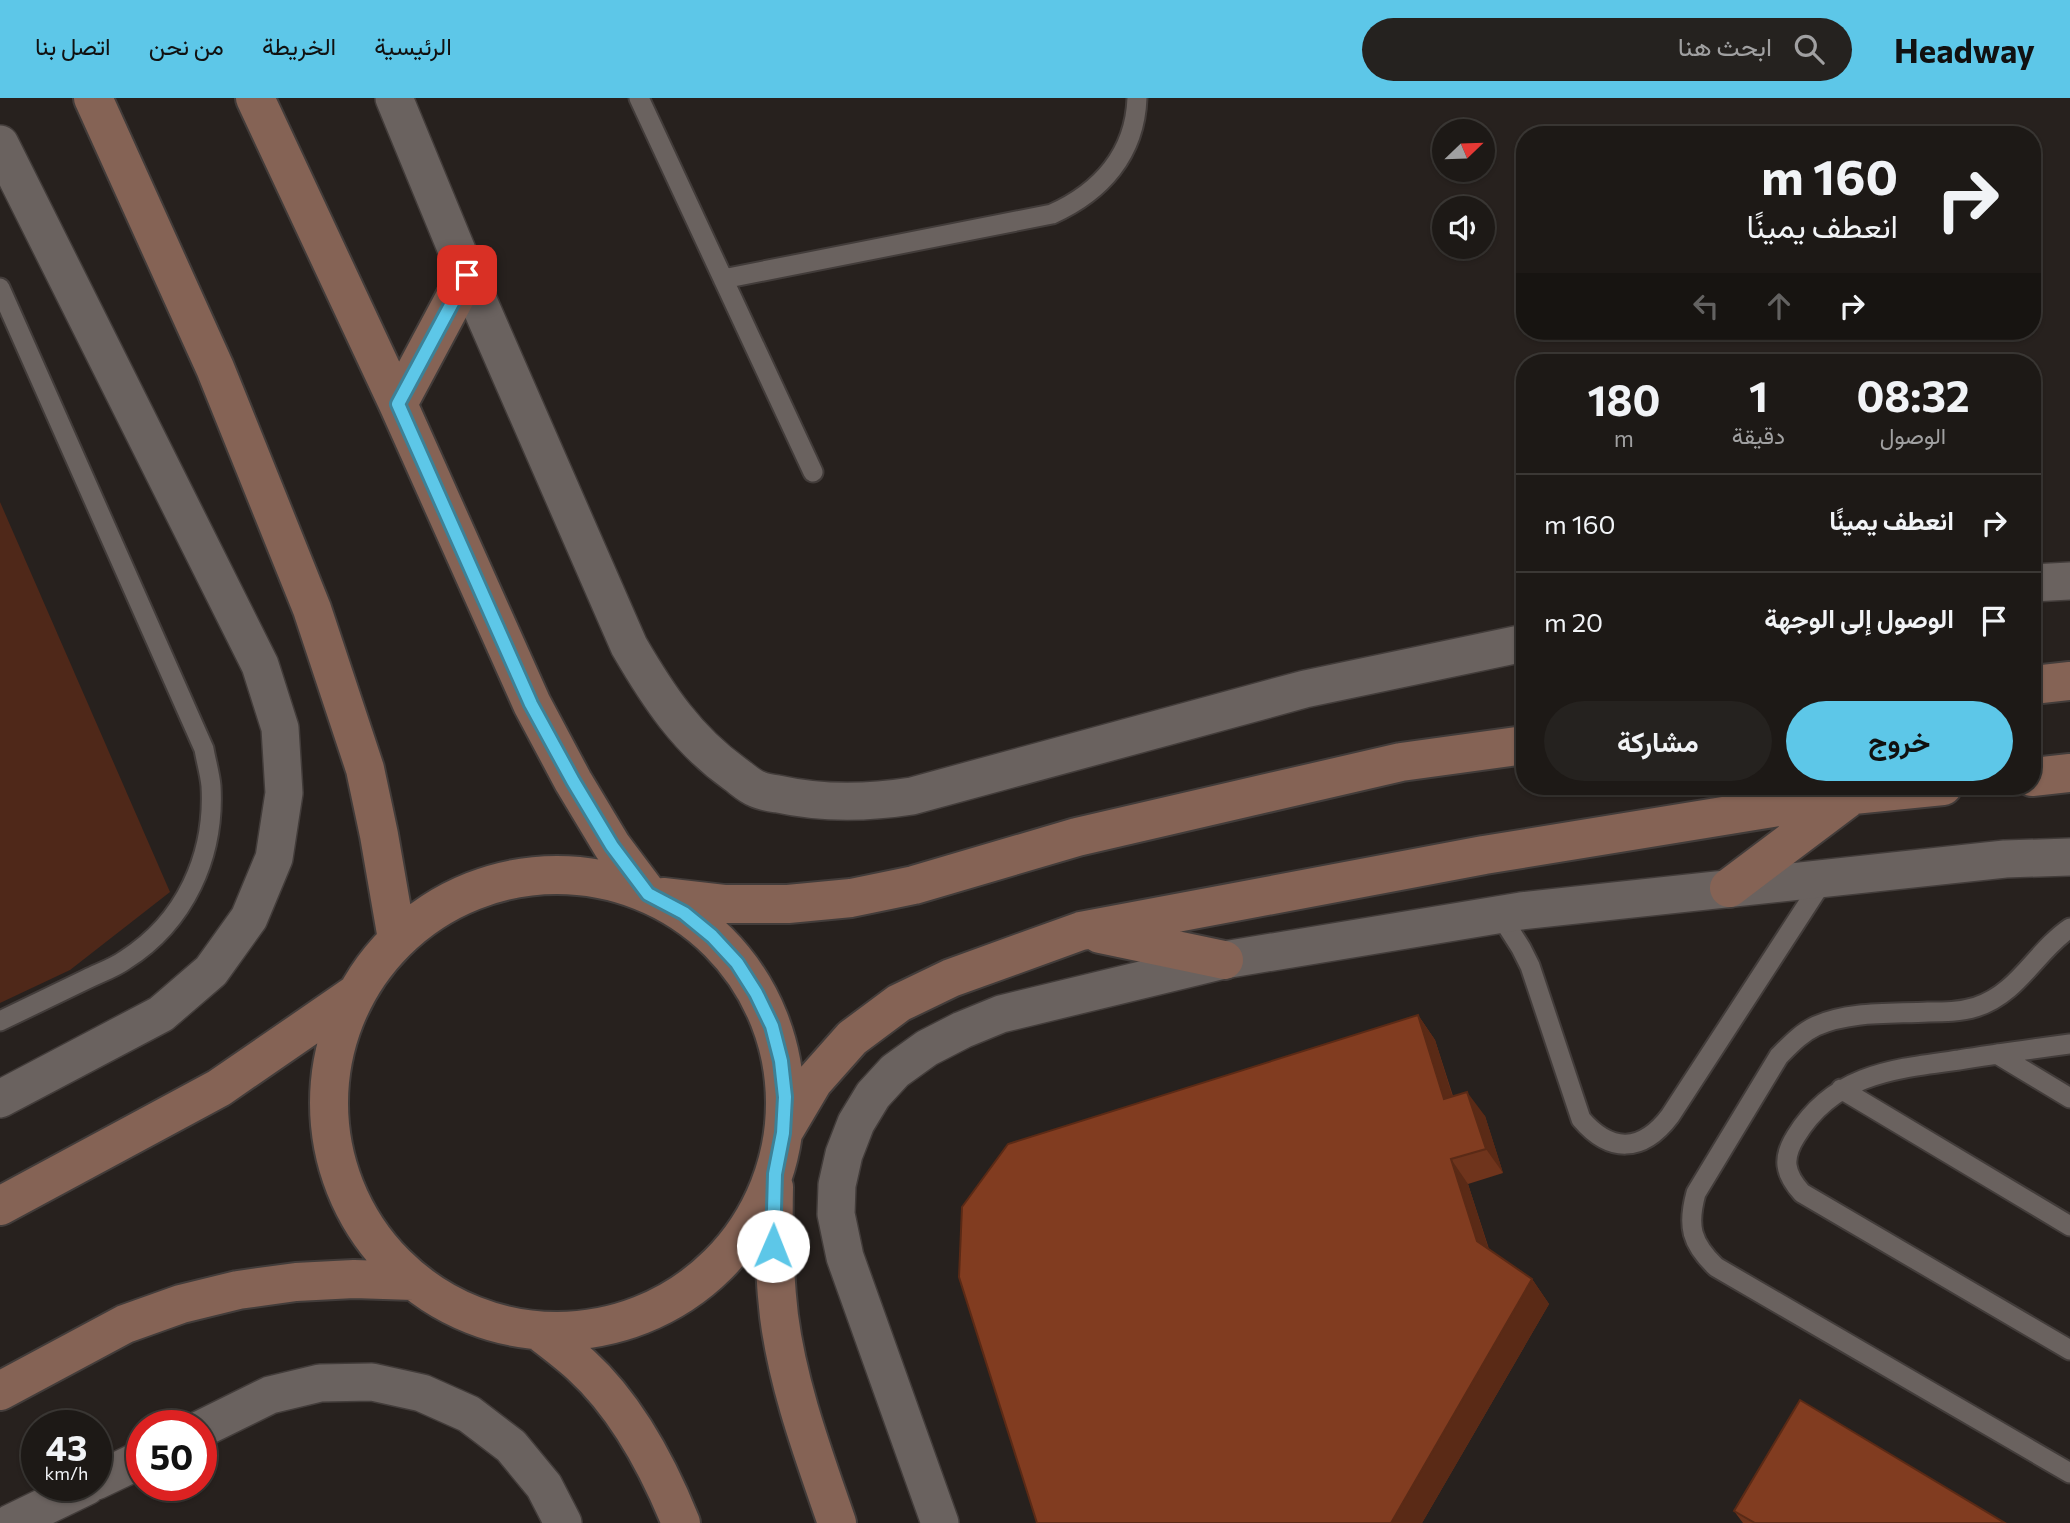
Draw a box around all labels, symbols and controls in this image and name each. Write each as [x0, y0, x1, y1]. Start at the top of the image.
search box [1362, 18, 1852, 81]
text: Headway [1894, 29, 2035, 70]
text: ابحث هنا [1678, 30, 1772, 61]
icon: search [1790, 30, 1828, 68]
text: اتصل بنا [35, 31, 111, 60]
text: من نحن [149, 31, 224, 60]
text: الخريطة [262, 31, 336, 60]
text: الرئيسية [374, 31, 452, 60]
north arrow [1432, 119, 1494, 182]
map controls [1432, 119, 1495, 259]
text: 160 m [1761, 145, 1898, 205]
icon: right [1922, 154, 2013, 245]
button: sound [1432, 196, 1495, 259]
text: انعطف يمينًا [1747, 205, 1898, 245]
pin [437, 245, 497, 305]
icon: arrive [448, 256, 486, 294]
icon: left [1687, 287, 1725, 325]
icon: ahead [1760, 287, 1798, 325]
icon: right [1833, 287, 1871, 325]
text: 1 [1749, 369, 1768, 421]
text: 08:32 [1856, 369, 1970, 421]
text: 180 [1587, 373, 1660, 425]
text: دقيقة [1732, 421, 1785, 449]
text: الوصول [1880, 421, 1946, 449]
text: m [1614, 424, 1634, 452]
text: انعطف يمينًا [1829, 504, 1954, 535]
icon: right [1975, 504, 2013, 542]
text: 160 m [1544, 508, 1616, 539]
text: الوصول إلى الوجهة [1764, 602, 1954, 633]
icon: arrive [1975, 602, 2013, 640]
text: 20 m [1544, 606, 1603, 637]
button: مشاركة [1544, 701, 1772, 781]
button: خروج [1786, 701, 2013, 781]
position arrow [736, 1209, 810, 1283]
speed limit sign: 50 [126, 1410, 217, 1501]
text: 43 [46, 1425, 87, 1468]
text: km/h [45, 1462, 88, 1484]

